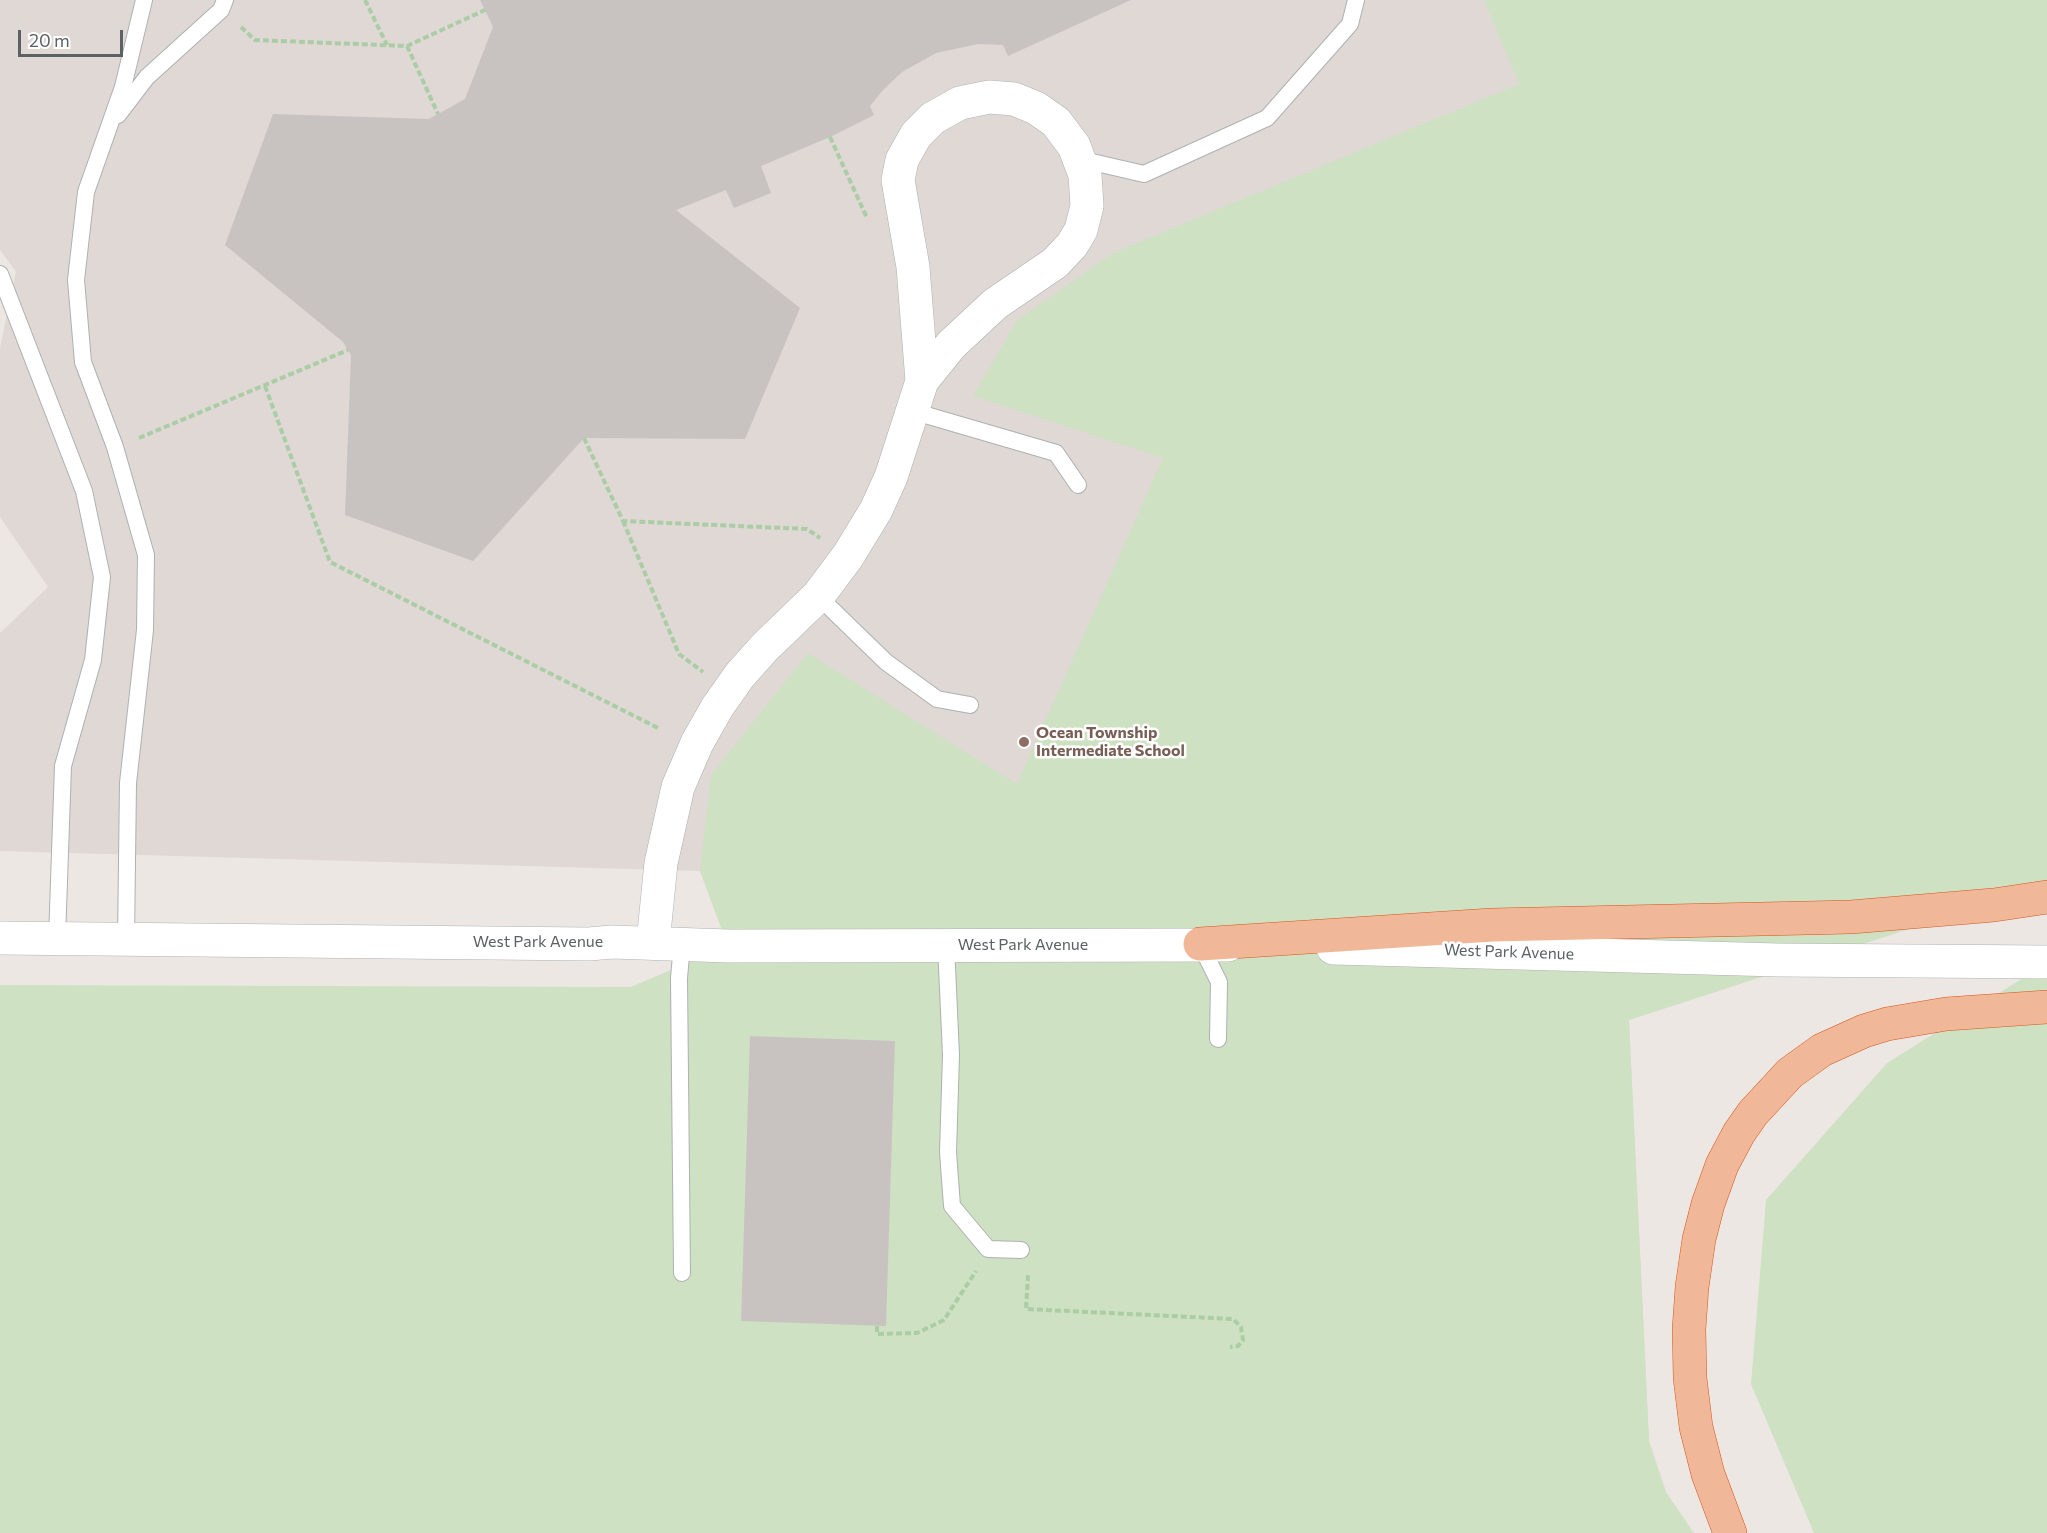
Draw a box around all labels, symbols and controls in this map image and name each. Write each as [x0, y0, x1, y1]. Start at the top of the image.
scale bar [21, 18, 126, 56]
text: 20 m [29, 29, 70, 51]
place label: Ocean Township Intermediate School [1036, 723, 1185, 761]
marker: Ocean Township Intermediate School [1017, 735, 1031, 749]
street label: West Park Avenue [473, 932, 603, 952]
street label: West Park Avenue [958, 935, 1088, 955]
street label: West Park Avenue [1444, 940, 1574, 964]

